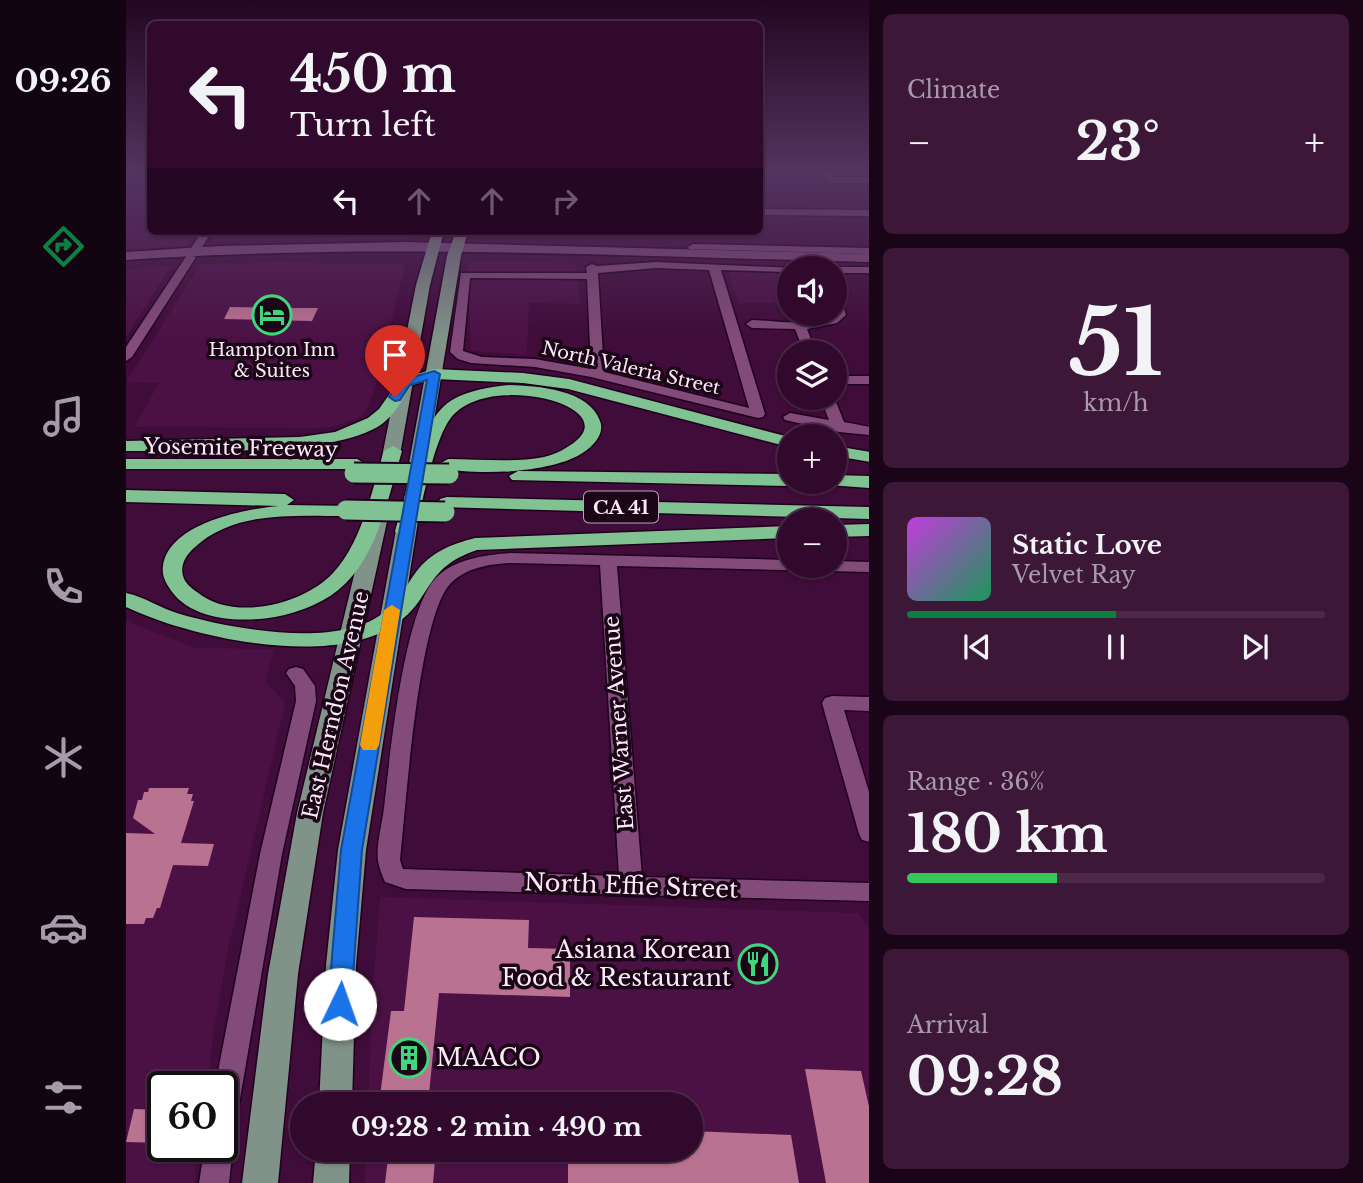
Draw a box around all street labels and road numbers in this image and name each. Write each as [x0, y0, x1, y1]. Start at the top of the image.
street label: North Valeria Street [540, 337, 722, 399]
street label: Yosemite Freeway [143, 433, 339, 463]
road number: CA 41 [584, 492, 658, 522]
street label: East Herndon Avenue [297, 588, 375, 822]
street label: East Warner Avenue [599, 615, 639, 831]
street label: North Effie Street [524, 867, 739, 904]

